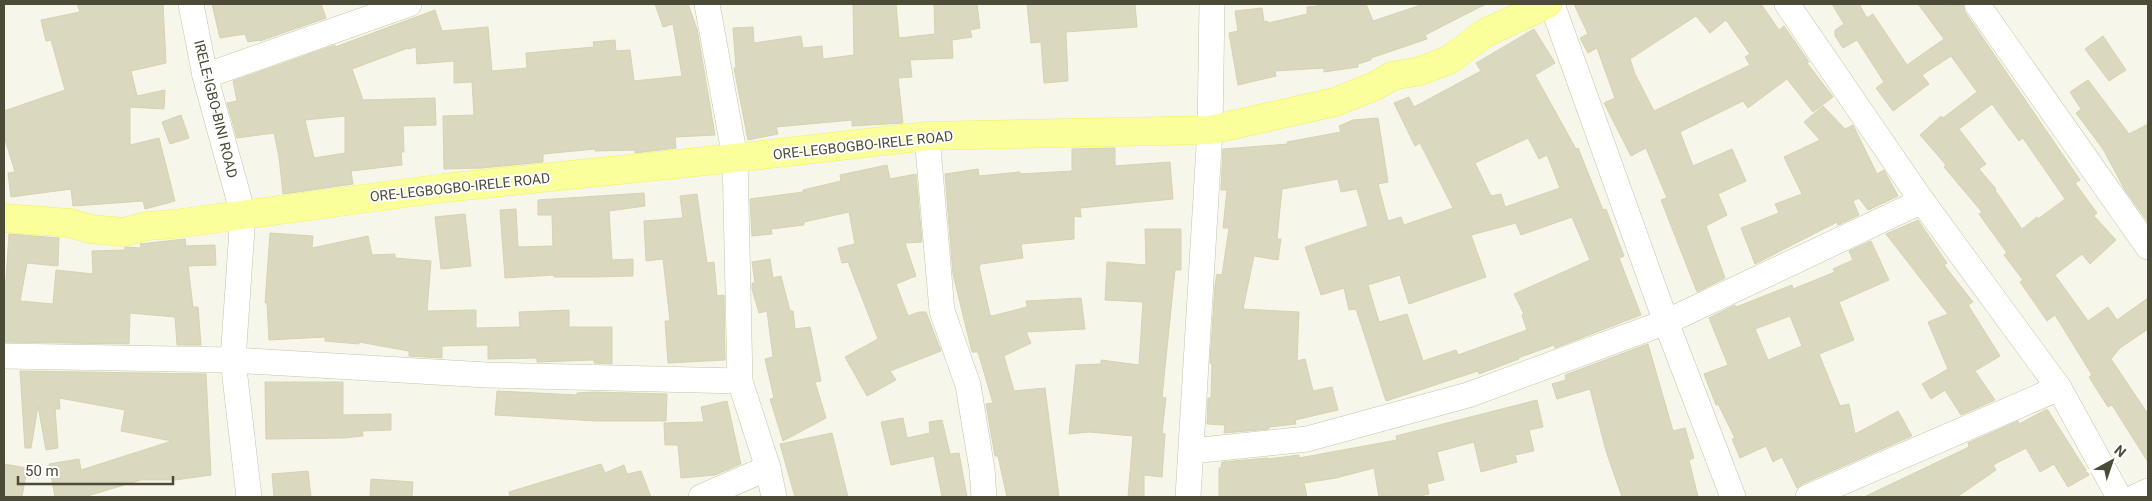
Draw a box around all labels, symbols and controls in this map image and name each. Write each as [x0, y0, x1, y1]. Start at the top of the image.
street label: IRELE-IGBO-BINI ROAD [191, 38, 241, 180]
street label: ORE-LEGBOGBO-IRELE ROAD [772, 128, 954, 162]
street label: ORE-LEGBOGBO-IRELE ROAD [369, 170, 551, 204]
north arrow [2087, 436, 2137, 486]
text: N [2111, 442, 2129, 460]
scale bar [18, 454, 172, 486]
text: 50 m [25, 462, 59, 480]

